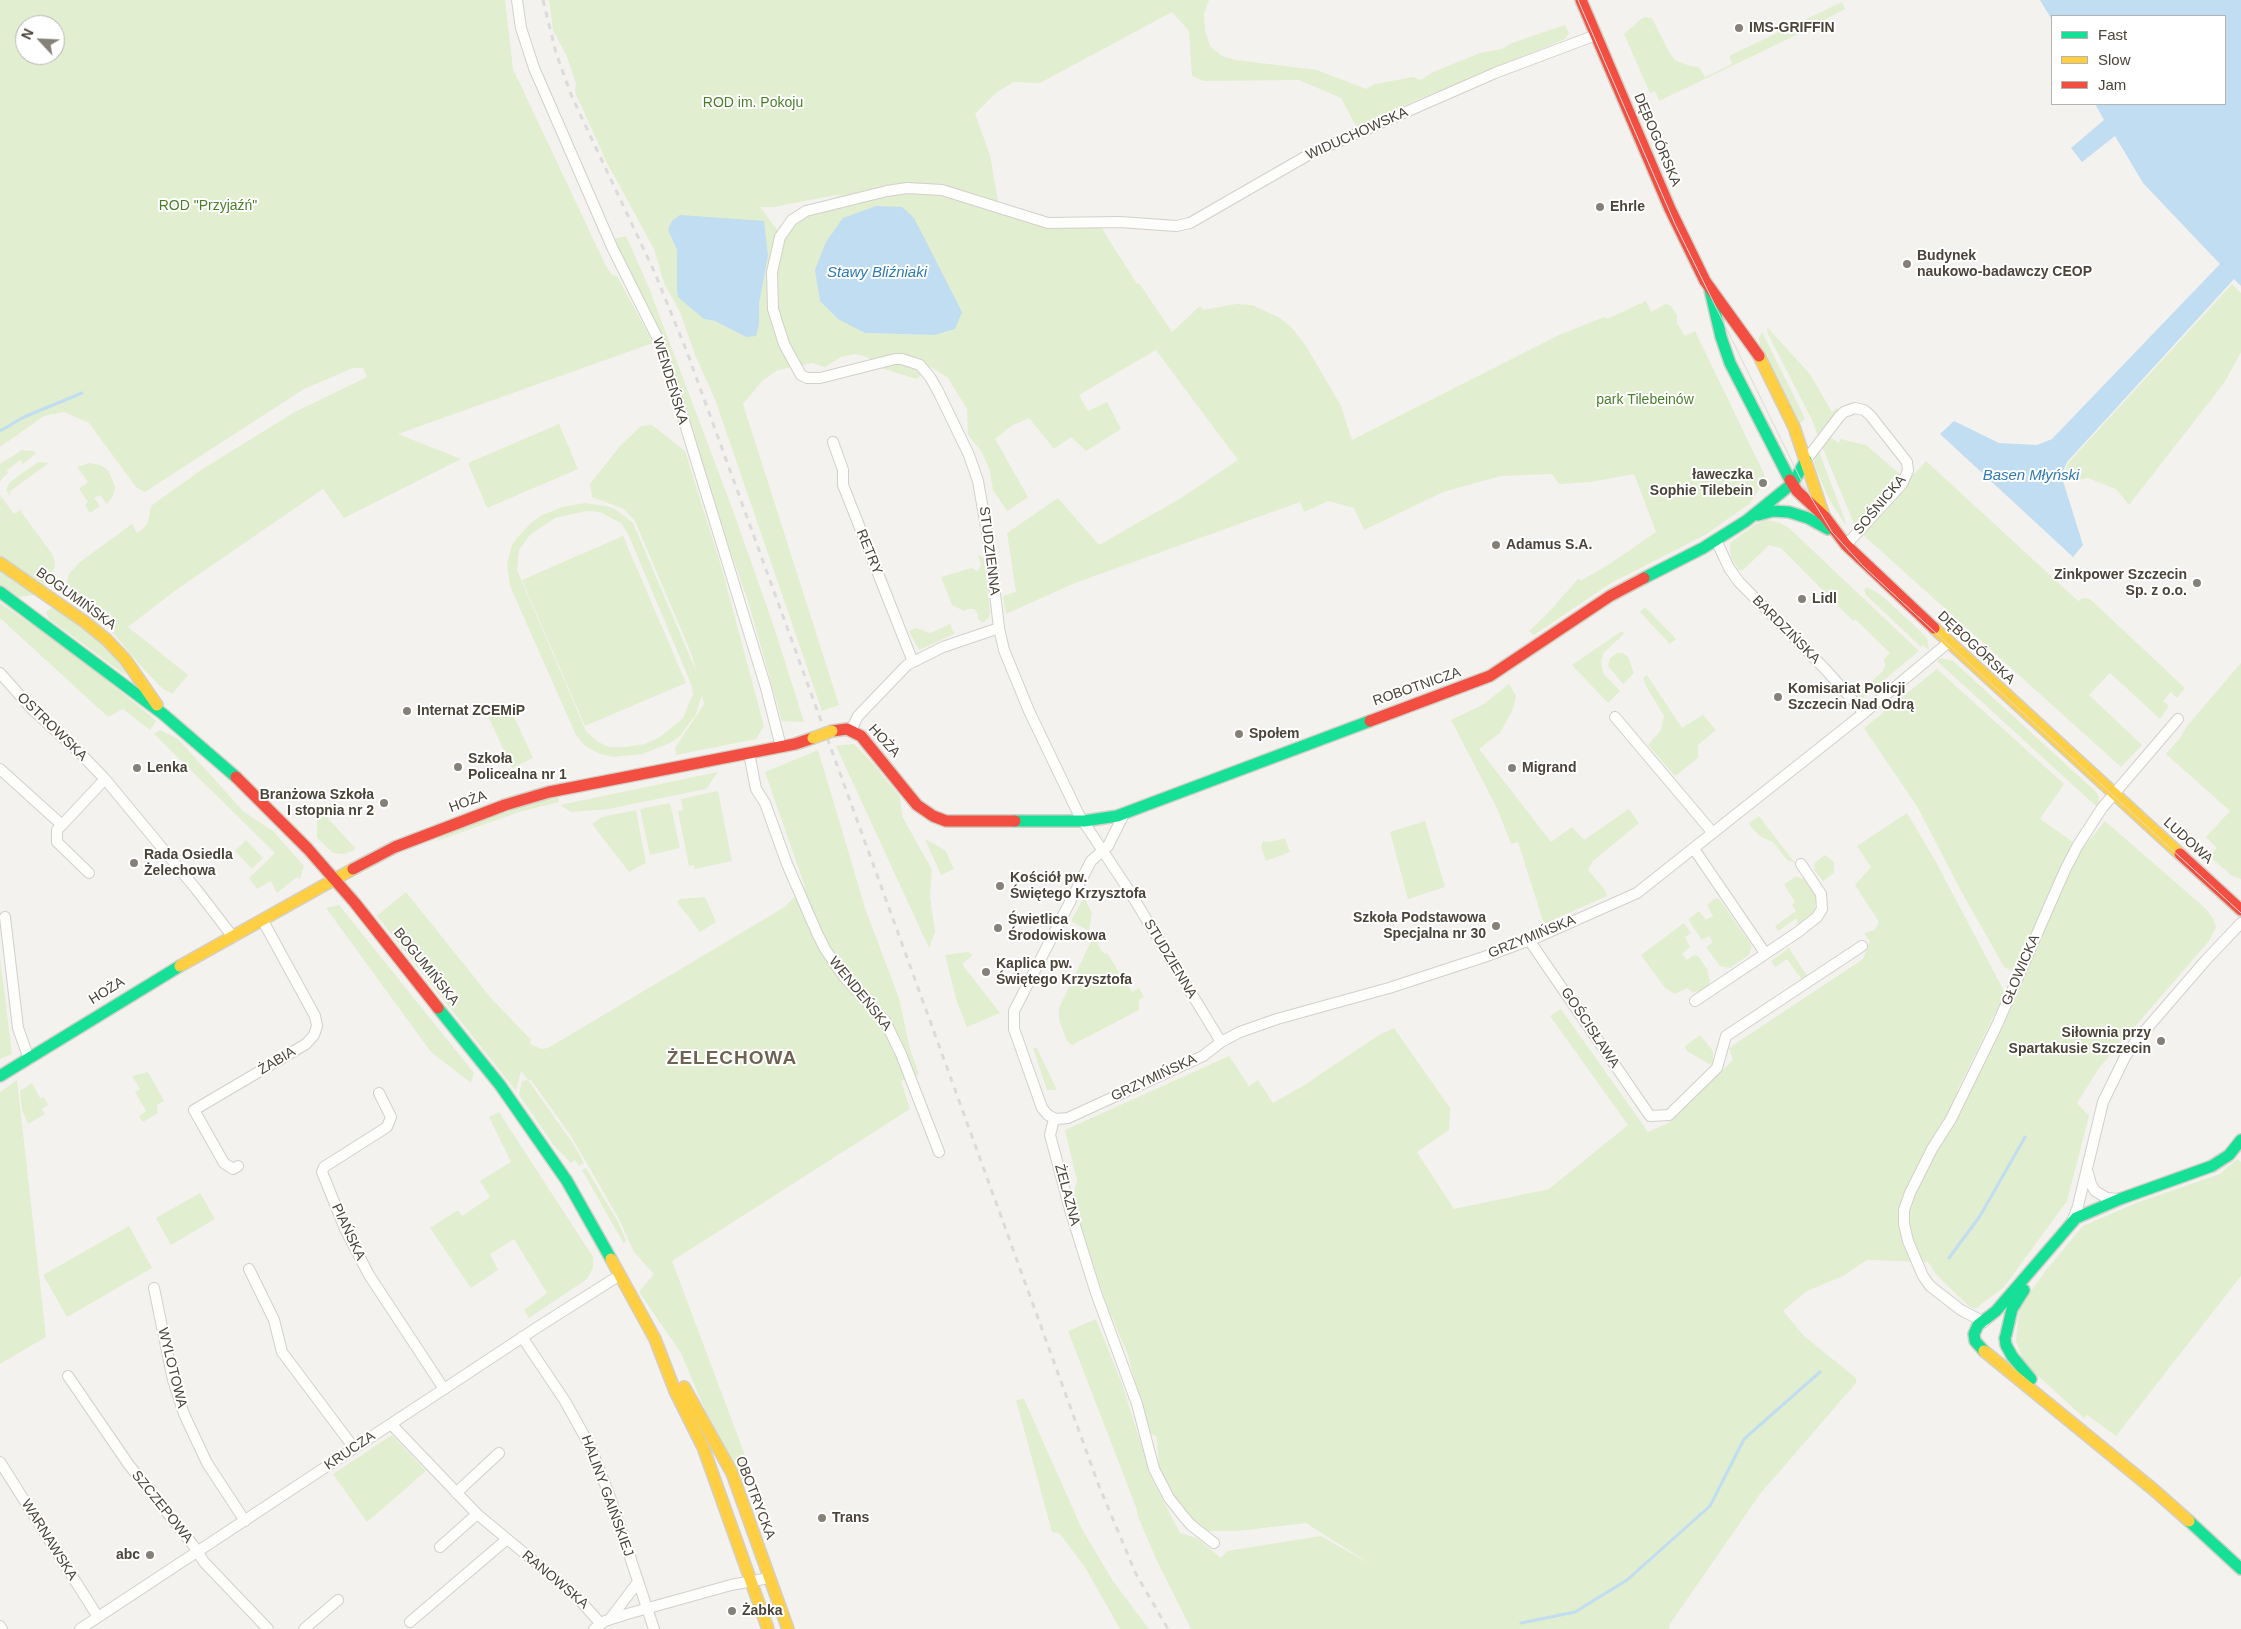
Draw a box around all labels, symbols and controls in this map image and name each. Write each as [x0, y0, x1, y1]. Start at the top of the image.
north arrow [15, 15, 65, 65]
legend [2051, 15, 2226, 105]
place label: IMS-GRIFFIN [1749, 20, 1835, 36]
marker: IMS-GRIFFIN [1733, 22, 1745, 34]
text: N [18, 26, 37, 42]
text: Fast [2098, 26, 2127, 43]
text: Slow [2098, 51, 2131, 68]
text: Jam [2098, 76, 2126, 93]
street label: DĘBOGÓRSKA [1630, 91, 1684, 189]
park label: ROD im. Pokoju [703, 95, 803, 111]
street label: WIDUCHOWSKA [1303, 104, 1411, 164]
park label: ROD "Przyjaźń" [159, 198, 257, 214]
place label: Ehrle [1610, 199, 1645, 215]
marker: Ehrle [1594, 201, 1606, 213]
place label: Budynek naukowo-badawczy CEOP [1917, 248, 2092, 280]
marker: Budynek naukowo-badawczy CEOP [1901, 258, 1913, 270]
water label: Stawy Bliźniaki [827, 264, 927, 282]
street label: WENDEŃSKA [649, 335, 691, 427]
park label: park Tilebeinów [1596, 392, 1694, 408]
place label: ławeczka Sophie Tilebein [1650, 467, 1753, 500]
water label: Basen Młyński [1983, 467, 2079, 485]
street label: SOŚNICKA [1850, 472, 1910, 538]
marker: ławeczka Sophie Tilebein [1757, 477, 1769, 489]
street label: STUDZIENNA [975, 506, 1003, 596]
street label: RETRY [852, 527, 886, 577]
place label: Adamus S.A. [1506, 537, 1592, 553]
marker: Adamus S.A. [1490, 539, 1502, 551]
street label: BOGUMIŃSKA [33, 564, 119, 634]
place label: Zinkpower Szczecin Sp. z o.o. [2054, 567, 2187, 600]
marker: Zinkpower Szczecin Sp. z o.o. [2191, 577, 2203, 589]
place label: Lidl [1812, 591, 1837, 607]
street label: BARDZIŃSKA [1748, 592, 1824, 668]
marker: Lidl [1796, 593, 1808, 605]
street label: DĘBOGÓRSKA [1934, 608, 2018, 688]
street label: ROBOTNICZA [1371, 664, 1463, 710]
place label: Komisariat Policji Szczecin Nad Odrą [1788, 681, 1914, 714]
street label: OSTROWSKA [13, 689, 91, 765]
marker: Komisariat Policji Szczecin Nad Odrą [1772, 691, 1784, 703]
place label: Internat ZCEMiP [417, 703, 525, 719]
marker: Internat ZCEMiP [401, 705, 413, 717]
street label: HOŻA [865, 721, 903, 761]
place label: Społem [1249, 726, 1300, 742]
marker: Społem [1233, 728, 1245, 740]
place label: Szkoła Policealna nr 1 [468, 751, 567, 784]
place label: Lenka [147, 760, 187, 776]
place label: Migrand [1522, 760, 1576, 776]
marker: Szkoła Policealna nr 1 [452, 761, 464, 773]
marker: Lenka [131, 762, 143, 774]
marker: Migrand [1506, 762, 1518, 774]
place label: Branżowa Szkoła I stopnia nr 2 [260, 787, 374, 820]
street label: HOŻA [447, 787, 489, 817]
marker: Branżowa Szkoła I stopnia nr 2 [378, 797, 390, 809]
street label: LUDOWA [2160, 814, 2216, 868]
place label: Rada Osiedla Żelechowa [144, 847, 233, 880]
marker: Rada Osiedla Żelechowa [128, 857, 140, 869]
place label: Kościół pw. Świętego Krzysztofa [1010, 870, 1146, 902]
marker: Kościół pw. Świętego Krzysztofa [994, 880, 1006, 892]
place label: Szkoła Podstawowa Specjalna nr 30 [1353, 910, 1486, 942]
place label: Świetlica Środowiskowa [1008, 912, 1106, 944]
street label: GRZYMIŃSKA [1486, 912, 1578, 962]
street label: STUDZIENNA [1140, 916, 1200, 1002]
marker: Szkoła Podstawowa Specjalna nr 30 [1490, 920, 1502, 932]
marker: Świetlica Środowiskowa [992, 922, 1004, 934]
street label: BOGUMIŃSKA [390, 925, 462, 1009]
street label: GŁOWICKA [1999, 932, 2043, 1008]
street label: WENDEŃSKA [825, 954, 895, 1034]
place label: Kaplica pw. Świętego Krzysztofa [996, 956, 1132, 989]
marker: Kaplica pw. Świętego Krzysztofa [980, 966, 992, 978]
street label: HOŻA [86, 974, 128, 1008]
street label: GOŚCISŁAWA [1557, 985, 1623, 1071]
place label: Siłownia przy Spartakusie Szczecin [2009, 1025, 2151, 1058]
marker: Siłownia przy Spartakusie Szczecin [2155, 1035, 2167, 1047]
street label: ŻABIA [255, 1043, 299, 1079]
district label: ŻELECHOWA [666, 1048, 798, 1070]
street label: GRZYMIŃSKA [1109, 1051, 1199, 1105]
street label: ŻELAZNA [1051, 1162, 1083, 1228]
street label: PIAŃSKA [328, 1201, 368, 1263]
street label: WYLOTOWA [154, 1326, 190, 1410]
street label: KRUCZA [321, 1428, 379, 1474]
street label: HALINY GAIŃSKIEJ [577, 1433, 637, 1559]
street label: OBOTRYCKA [731, 1454, 779, 1542]
street label: SZCZEPOWA [128, 1467, 196, 1547]
street label: WARNAWSKA [17, 1496, 81, 1584]
place label: Trans [832, 1510, 869, 1526]
marker: Trans [816, 1512, 828, 1524]
place label: abc [116, 1547, 140, 1563]
street label: RANOWSKA [518, 1547, 592, 1613]
marker: abc [144, 1549, 156, 1561]
place label: Żabka [742, 1603, 782, 1619]
marker: Żabka [726, 1605, 738, 1617]

